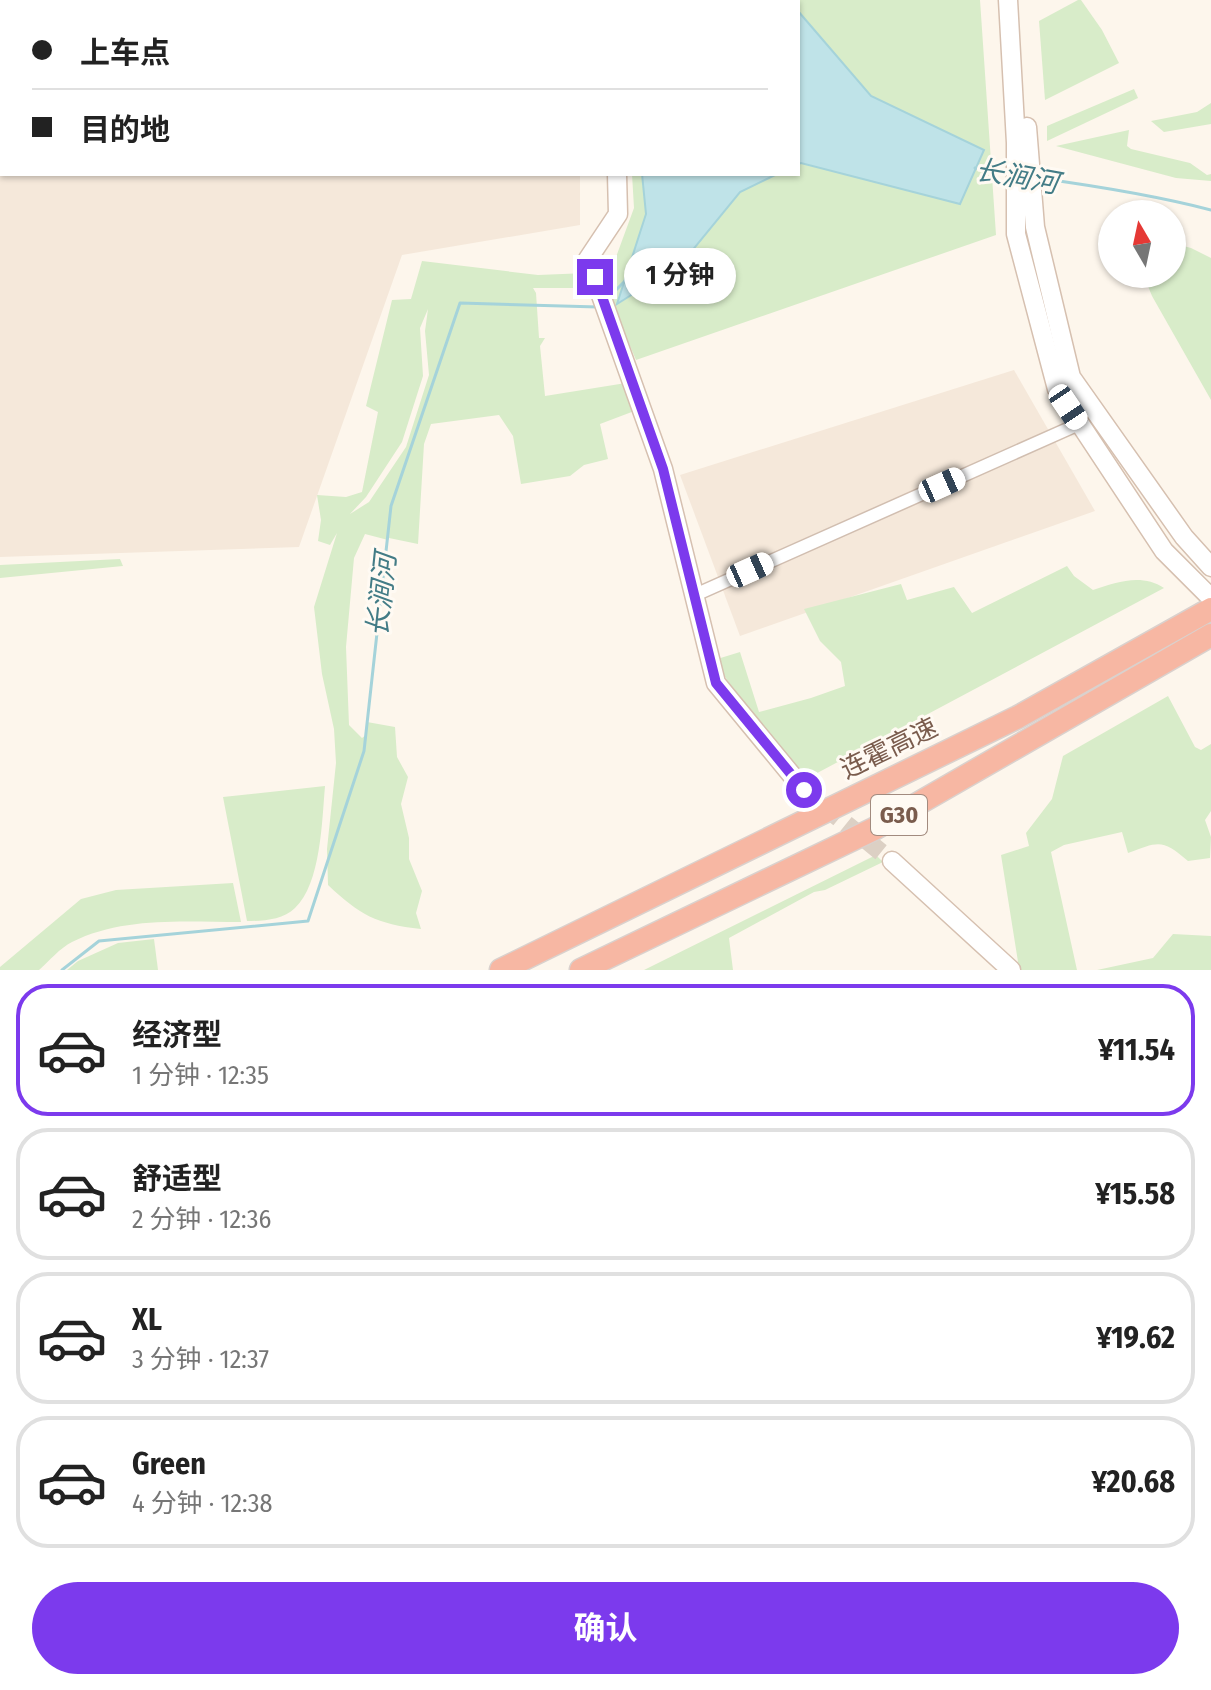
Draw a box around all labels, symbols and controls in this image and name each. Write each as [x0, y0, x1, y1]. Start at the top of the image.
text: 上车点 [80, 35, 170, 71]
text: 目的地 [80, 112, 170, 148]
water label: 长涧河 [973, 153, 1066, 201]
north arrow [1098, 200, 1186, 288]
map controls [1098, 200, 1186, 288]
callout: 1 分钟 [623, 249, 735, 305]
route end [577, 259, 613, 295]
text: 1 分钟 [646, 260, 714, 291]
car [1045, 380, 1091, 434]
car [915, 464, 969, 506]
water label: 长涧河 [361, 547, 403, 639]
car [723, 549, 777, 591]
street label: 连霍高速 [836, 712, 943, 785]
route start [786, 772, 822, 808]
road number: G30 [871, 795, 927, 835]
icon: car [36, 1014, 108, 1086]
text: 经济型 [132, 1017, 222, 1053]
text: ¥11.54 [1098, 1032, 1175, 1068]
text: 1 分钟 · 12:35 [132, 1060, 269, 1091]
icon: car [36, 1158, 108, 1230]
text: 舒适型 [132, 1161, 222, 1197]
text: ¥15.58 [1095, 1176, 1175, 1212]
text: 2 分钟 · 12:36 [132, 1204, 271, 1235]
icon: car [36, 1302, 108, 1374]
text: XL [132, 1302, 162, 1338]
text: ¥19.62 [1096, 1320, 1175, 1356]
text: 3 分钟 · 12:37 [132, 1344, 269, 1375]
icon: car [36, 1446, 108, 1518]
text: Green [132, 1446, 206, 1482]
text: ¥20.68 [1092, 1464, 1175, 1500]
text: 4 分钟 · 12:38 [132, 1488, 273, 1519]
button: 确认 [32, 1582, 1179, 1674]

